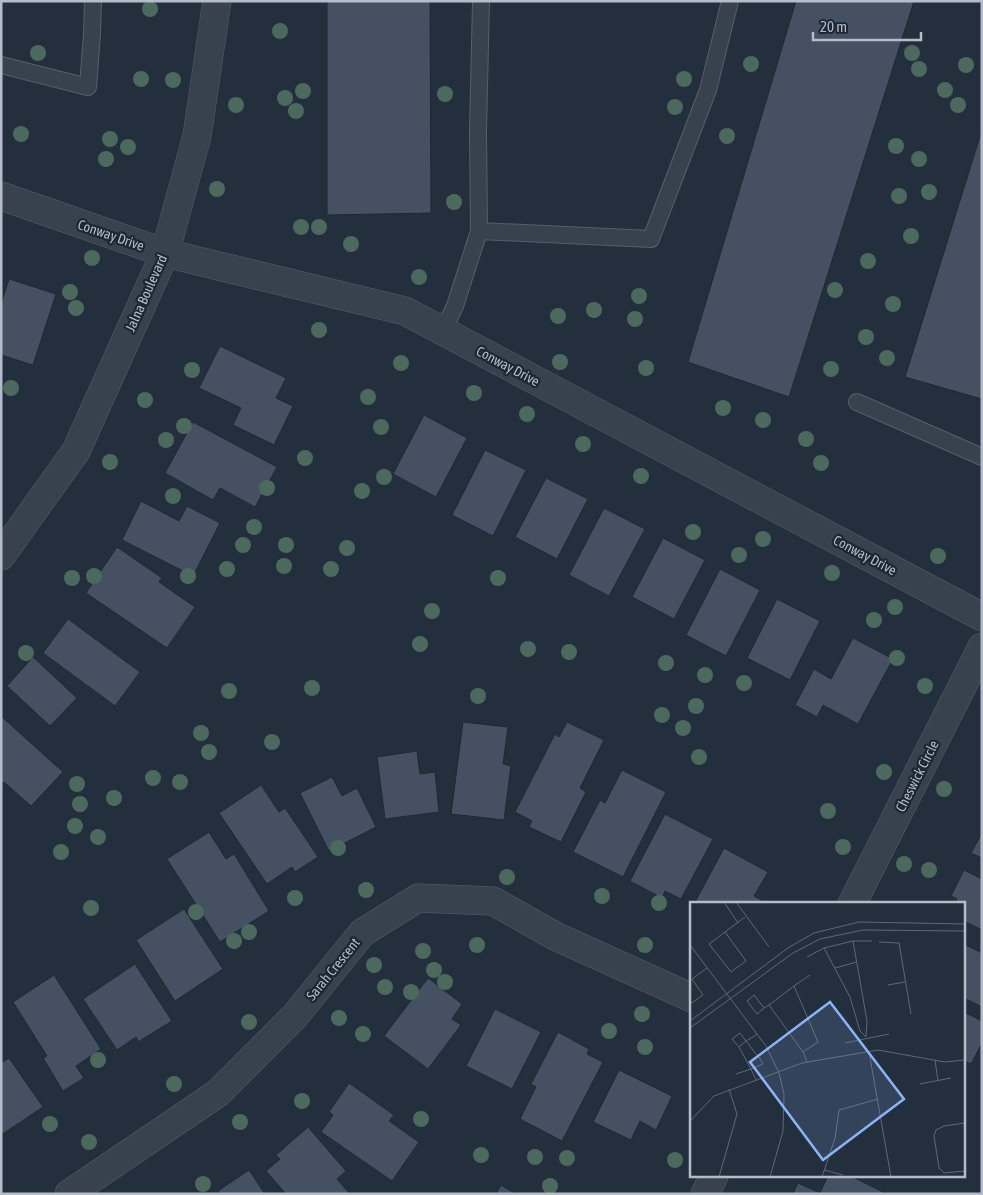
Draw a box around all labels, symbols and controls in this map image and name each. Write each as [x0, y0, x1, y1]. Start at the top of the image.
scale bar [813, 10, 920, 42]
text: 20 m [820, 18, 847, 35]
street label: Conway Drive [76, 216, 146, 254]
street label: Jalna Boulevard [122, 252, 170, 334]
street label: Conway Drive [474, 343, 542, 389]
street label: Conway Drive [831, 532, 899, 578]
street label: Cheswick Circle [892, 738, 942, 814]
inset map [690, 902, 966, 1178]
street label: Sarah Crescent [303, 935, 363, 1003]

